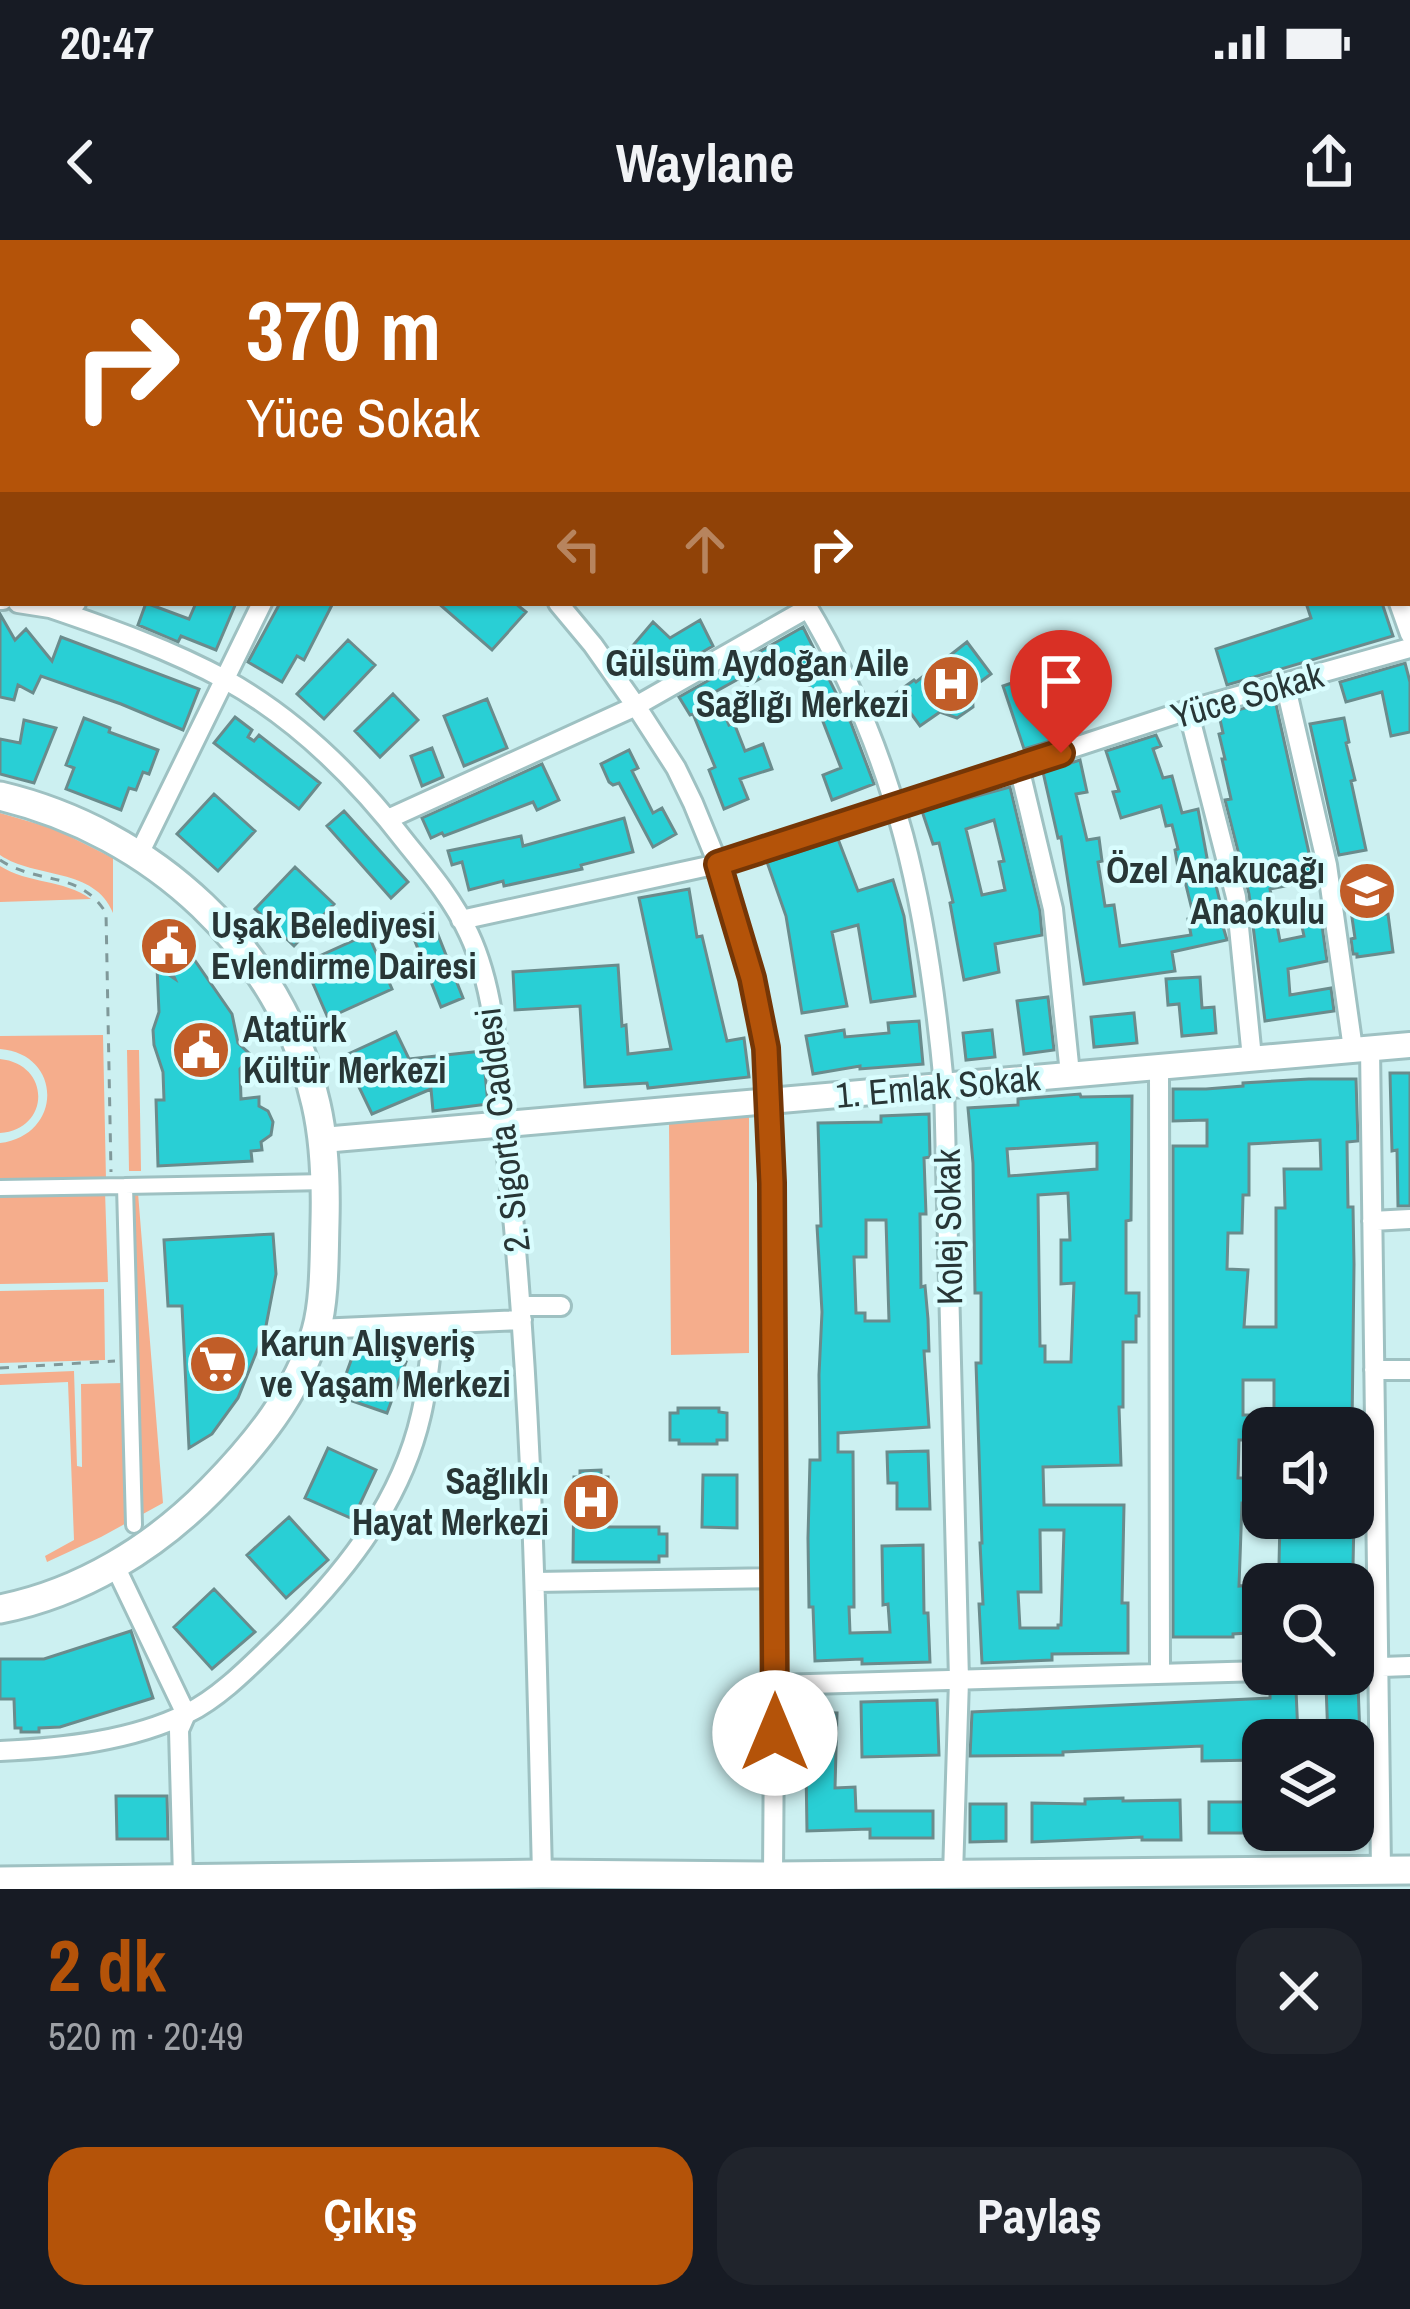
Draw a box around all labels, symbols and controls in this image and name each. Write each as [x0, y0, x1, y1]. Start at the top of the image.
text: 20:47 [60, 12, 154, 73]
text: Waylane [616, 126, 794, 199]
icon: back [48, 129, 114, 195]
icon: share [1296, 129, 1362, 195]
text: 370 m [246, 273, 441, 386]
icon: right [48, 288, 204, 444]
text: Yüce Sokak [246, 381, 480, 454]
icon: left [546, 516, 612, 582]
icon: ahead [672, 516, 738, 582]
icon: right [798, 516, 864, 582]
pin [1010, 630, 1112, 753]
place label: Gülsüm Aydoğan Aile Sağlığı Merkezi [605, 639, 909, 728]
icon: arrive [1028, 648, 1094, 714]
street label: Yüce Sokak [1165, 650, 1329, 740]
hospital icon: Gülsüm Aydoğan Aile Sağlığı Merkezi [920, 653, 982, 715]
place label: Özel Anakucağı Anaokulu [1106, 846, 1325, 935]
school or university icon: Özel Anakucağı Anaokulu [1336, 860, 1398, 922]
place label: Uşak Belediyesi Evlendirme Dairesi [211, 901, 477, 990]
public building icon: Uşak Belediyesi Evlendirme Dairesi [138, 915, 200, 977]
place label: Atatürk Kültür Merkezi [243, 1005, 446, 1094]
street label: 2. Sigorta Caddesi [463, 1005, 541, 1255]
public building icon: Atatürk Kültür Merkezi [170, 1019, 232, 1081]
street label: 1. Emlak Sokak [834, 1053, 1042, 1119]
street label: Kolej Sokak [923, 1148, 973, 1305]
place label: Karun Alışveriş ve Yaşam Merkezi [260, 1319, 511, 1408]
supermarket icon: Karun Alışveriş ve Yaşam Merkezi [187, 1333, 249, 1395]
map controls [1242, 1407, 1374, 1851]
button: sound [1242, 1407, 1374, 1539]
place label: Sağlıklı Hayat Merkezi [352, 1457, 549, 1546]
hospital icon: Sağlıklı Hayat Merkezi [560, 1471, 622, 1533]
button: search [1242, 1563, 1374, 1695]
position arrow [712, 1670, 838, 1796]
button: layers [1242, 1719, 1374, 1851]
text: 2 dk [48, 1916, 166, 2013]
button: close [1236, 1928, 1362, 2054]
text: 520 m · 20:49 [48, 2010, 244, 2062]
button: Çıkış [48, 2147, 693, 2285]
button: Paylaş [717, 2147, 1362, 2285]

